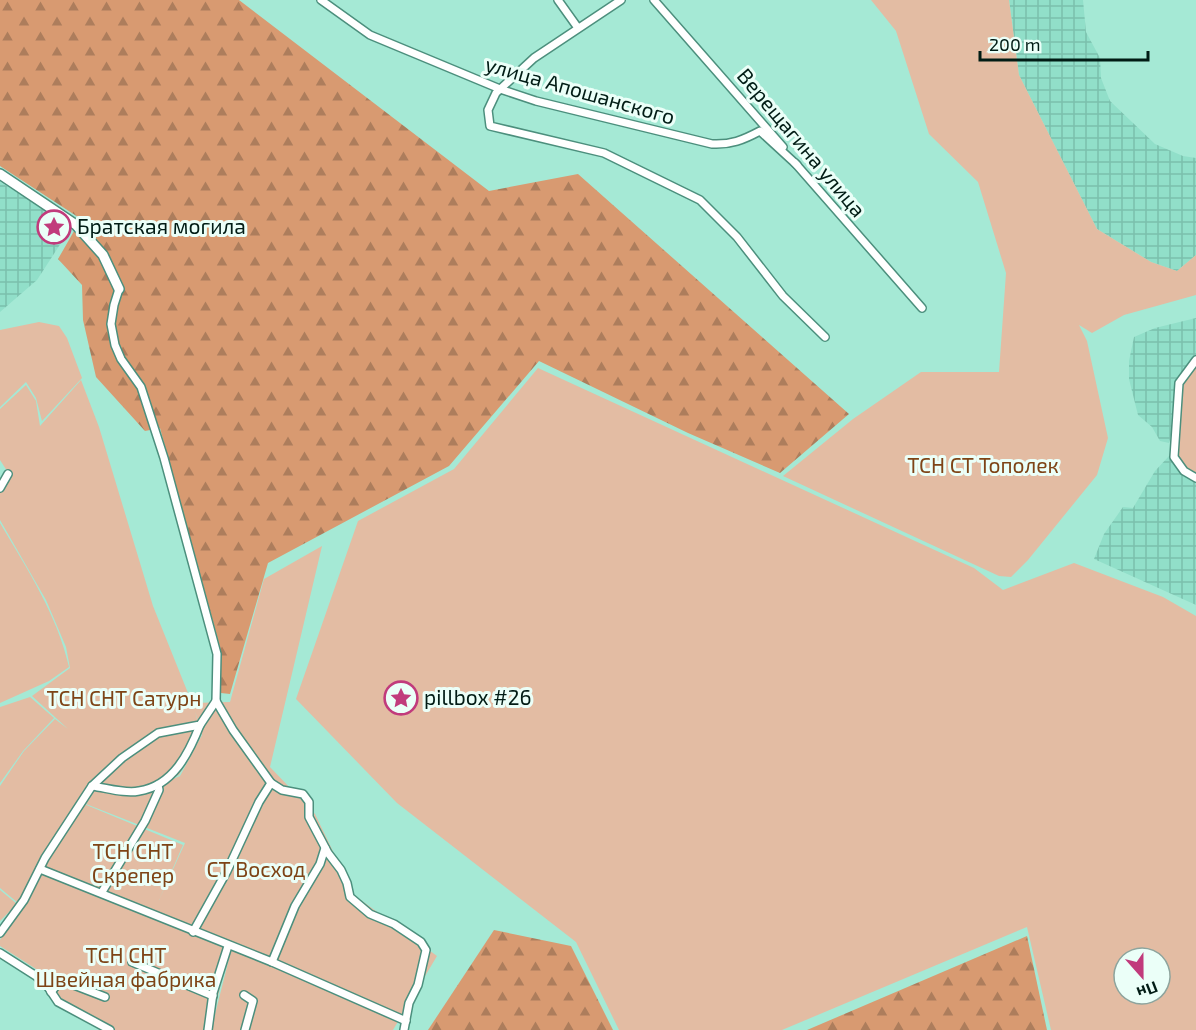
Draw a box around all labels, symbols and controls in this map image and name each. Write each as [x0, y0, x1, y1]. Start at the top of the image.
scale bar [980, 24, 1148, 62]
text: 200 m [989, 33, 1041, 55]
street label: улица Апошанского [482, 51, 678, 130]
street label: Верещагина улица [732, 63, 872, 222]
place icon: Братская могила [36, 209, 72, 245]
place label: Братская могила [77, 213, 246, 238]
park label: ТСН СТ Тополек [907, 452, 1059, 477]
place icon: pillbox #26 [383, 680, 419, 716]
place label: pillbox #26 [424, 684, 532, 709]
park label: ТСН СНТ Сатурн [47, 685, 201, 711]
park label: ТСН СНТ Скрепер [92, 838, 174, 887]
park label: СТ Восход [206, 856, 306, 881]
park label: ТСН СНТ Швейная фабрика [36, 942, 216, 991]
north arrow [1112, 946, 1172, 1006]
text: Пн [1134, 978, 1161, 1003]

